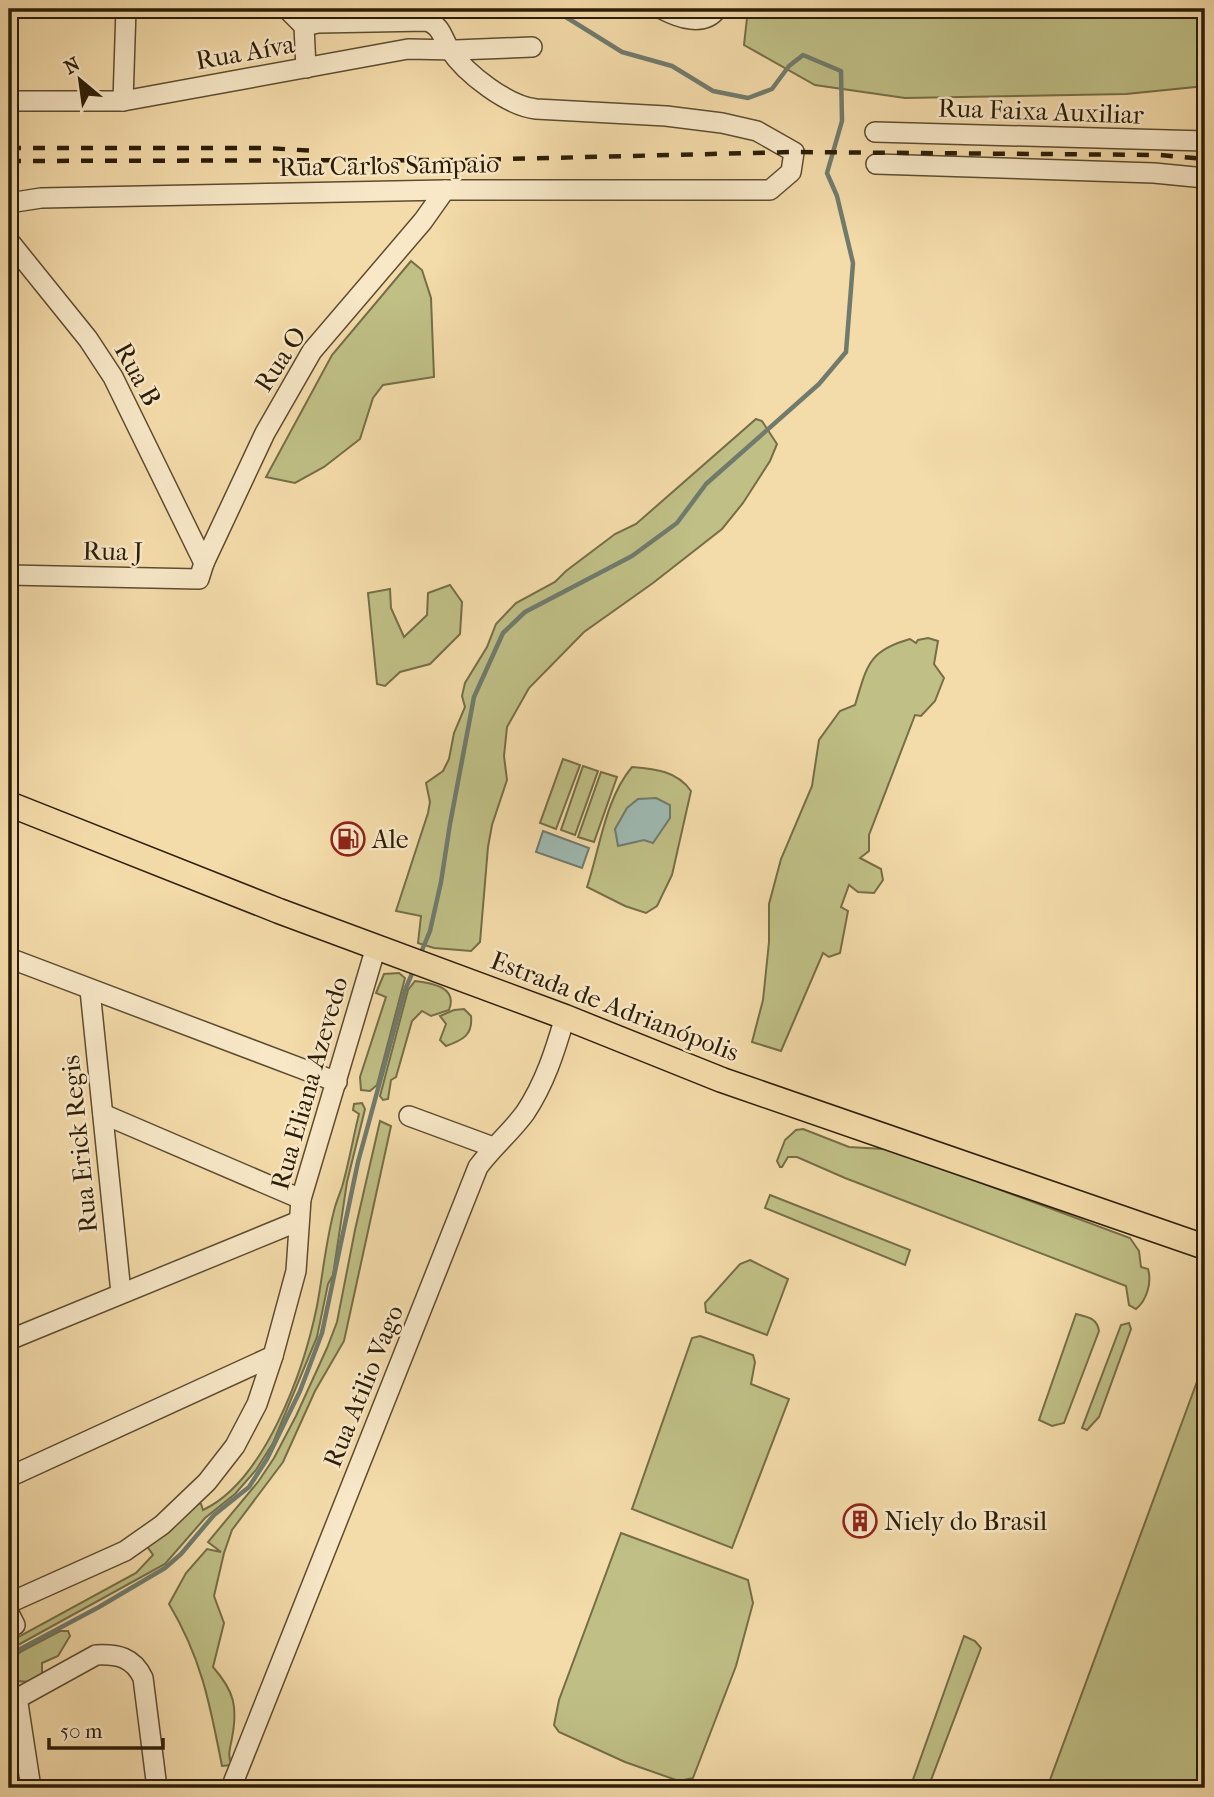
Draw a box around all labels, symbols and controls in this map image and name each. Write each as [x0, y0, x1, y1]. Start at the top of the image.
street label: Rua Aíva [193, 28, 298, 76]
north arrow [46, 46, 116, 116]
text: N [61, 53, 84, 79]
street label: Rua Faixa Auxiliar [938, 92, 1144, 131]
street label: Rua Carlos Sampaio [279, 148, 499, 183]
street label: Rua O [248, 321, 313, 398]
street label: Rua B [108, 337, 168, 411]
street label: Rua J [82, 535, 144, 568]
fuel station icon: Ale [329, 820, 367, 858]
place label: Ale [371, 824, 409, 855]
street label: Estrada de Adrianópolis [486, 945, 743, 1068]
street label: Rua Eliana Azevedo [264, 973, 355, 1193]
street label: Rua Erick Regis [55, 1054, 104, 1234]
street label: Rua Atilio Vago [317, 1301, 410, 1472]
building icon: Niely do Brasil [841, 1502, 879, 1540]
place label: Niely do Brasil [884, 1506, 1047, 1537]
scale bar [49, 1706, 163, 1750]
text: 50 m [60, 1719, 103, 1743]

